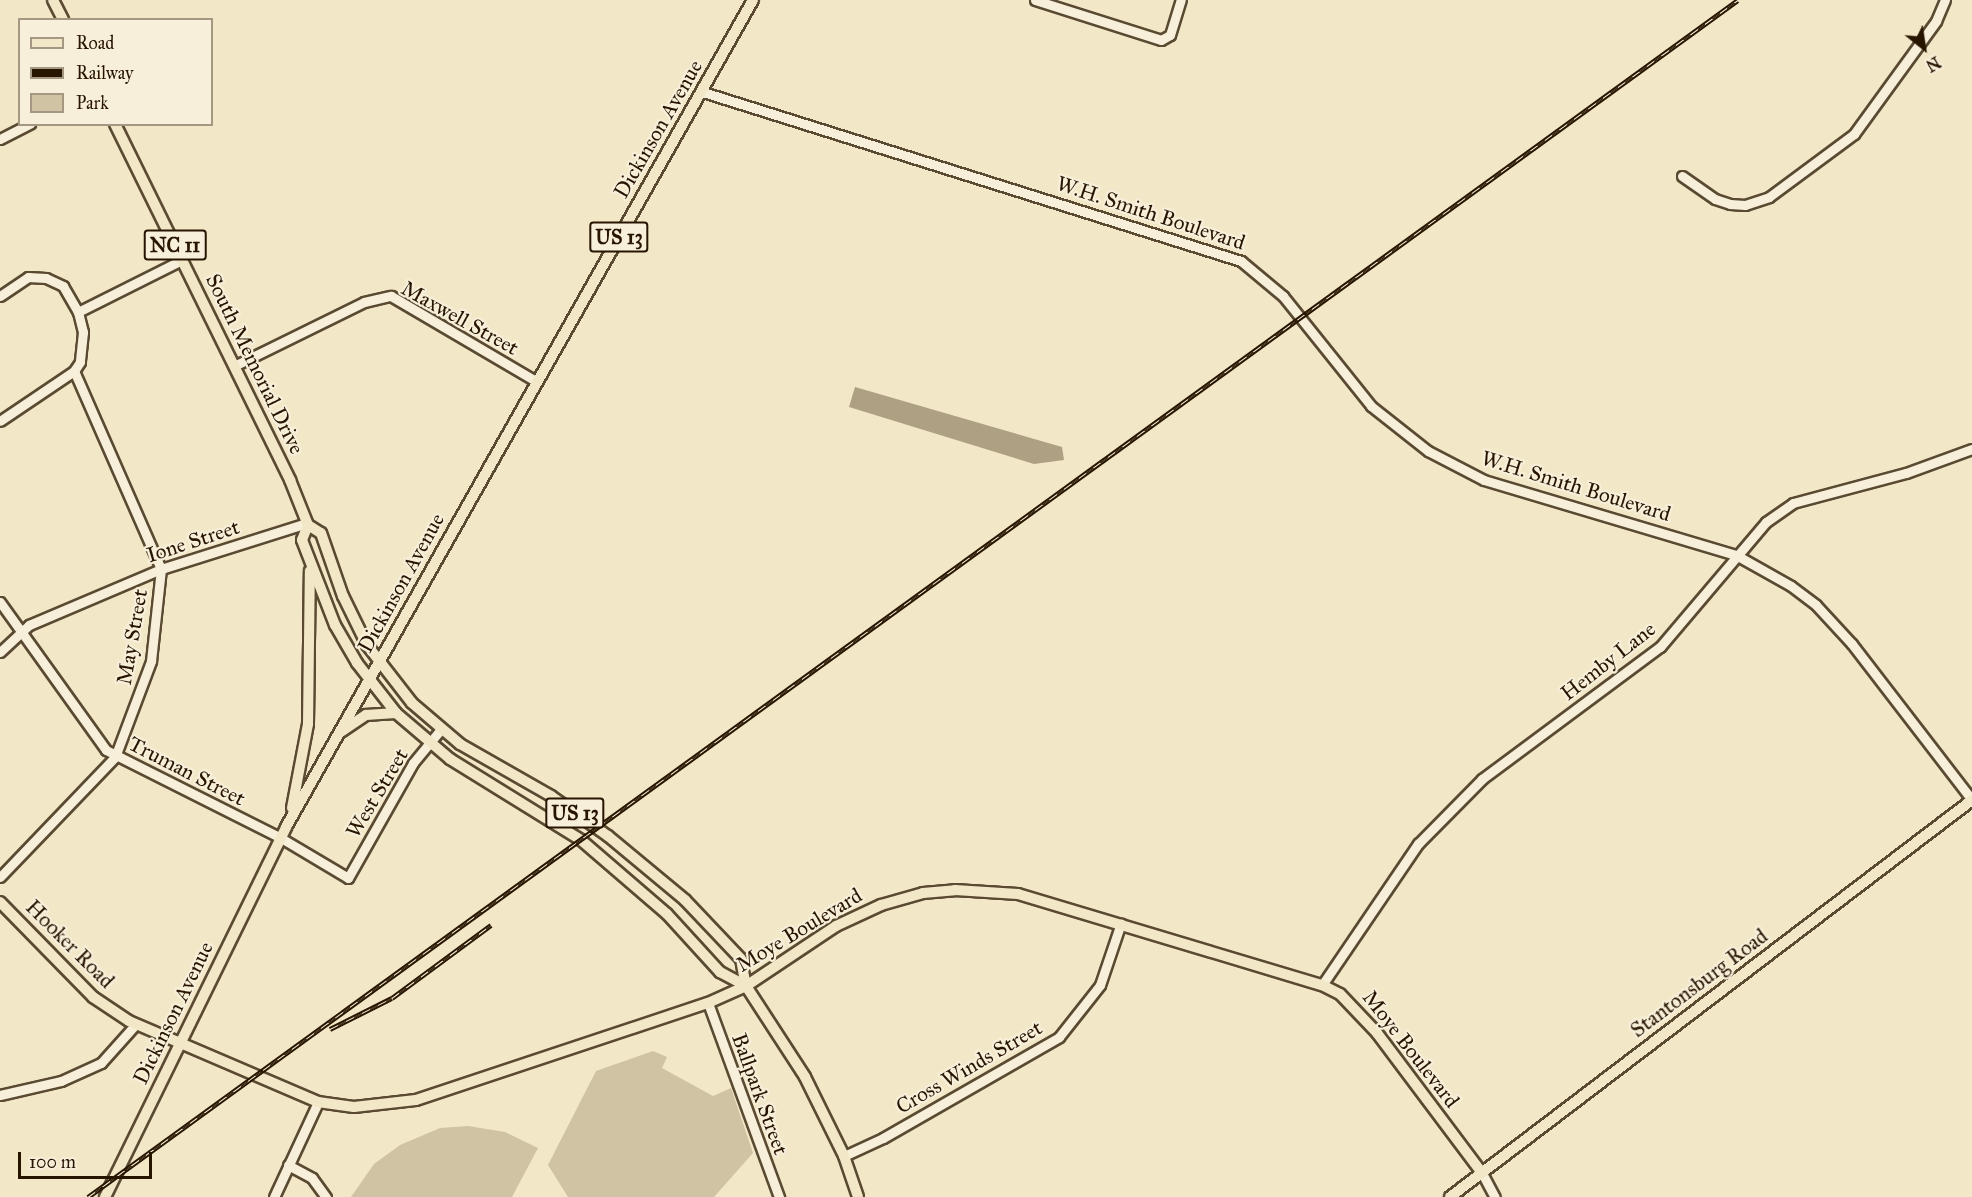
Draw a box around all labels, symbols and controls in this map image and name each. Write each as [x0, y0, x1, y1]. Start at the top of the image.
legend [18, 18, 213, 126]
north arrow [1894, 18, 1954, 78]
text: Road [76, 32, 114, 54]
text: N [1923, 52, 1944, 76]
street label: Dickinson Avenue [608, 55, 708, 203]
text: Railway [76, 62, 133, 84]
text: Park [76, 92, 109, 114]
street label: W.H. Smith Boulevard [1054, 171, 1248, 255]
road number: US 13 [589, 220, 649, 254]
road number: NC 11 [144, 228, 207, 262]
street label: South Memorial Drive [200, 270, 310, 458]
street label: Maxwell Street [397, 275, 523, 361]
street label: W.H. Smith Boulevard [1478, 445, 1674, 527]
street label: Dickinson Avenue [352, 509, 450, 657]
street label: Ione Street [143, 514, 243, 568]
street label: May Street [111, 587, 153, 687]
street label: Hemby Lane [1556, 616, 1660, 706]
street label: Truman Street [124, 731, 250, 811]
street label: West Street [341, 744, 413, 842]
road number: US 13 [545, 796, 605, 830]
street label: Moye Boulevard [732, 883, 866, 977]
street label: Hooker Road [21, 895, 119, 993]
street label: Stantonsburg Road [1625, 923, 1773, 1043]
street label: Dickinson Avenue [128, 938, 218, 1088]
street label: Moye Boulevard [1357, 985, 1465, 1113]
street label: Cross Winds Street [891, 1015, 1047, 1119]
street label: Ballpark Street [726, 1030, 794, 1158]
scale bar [21, 1140, 154, 1178]
text: 100 m [29, 1151, 76, 1173]

